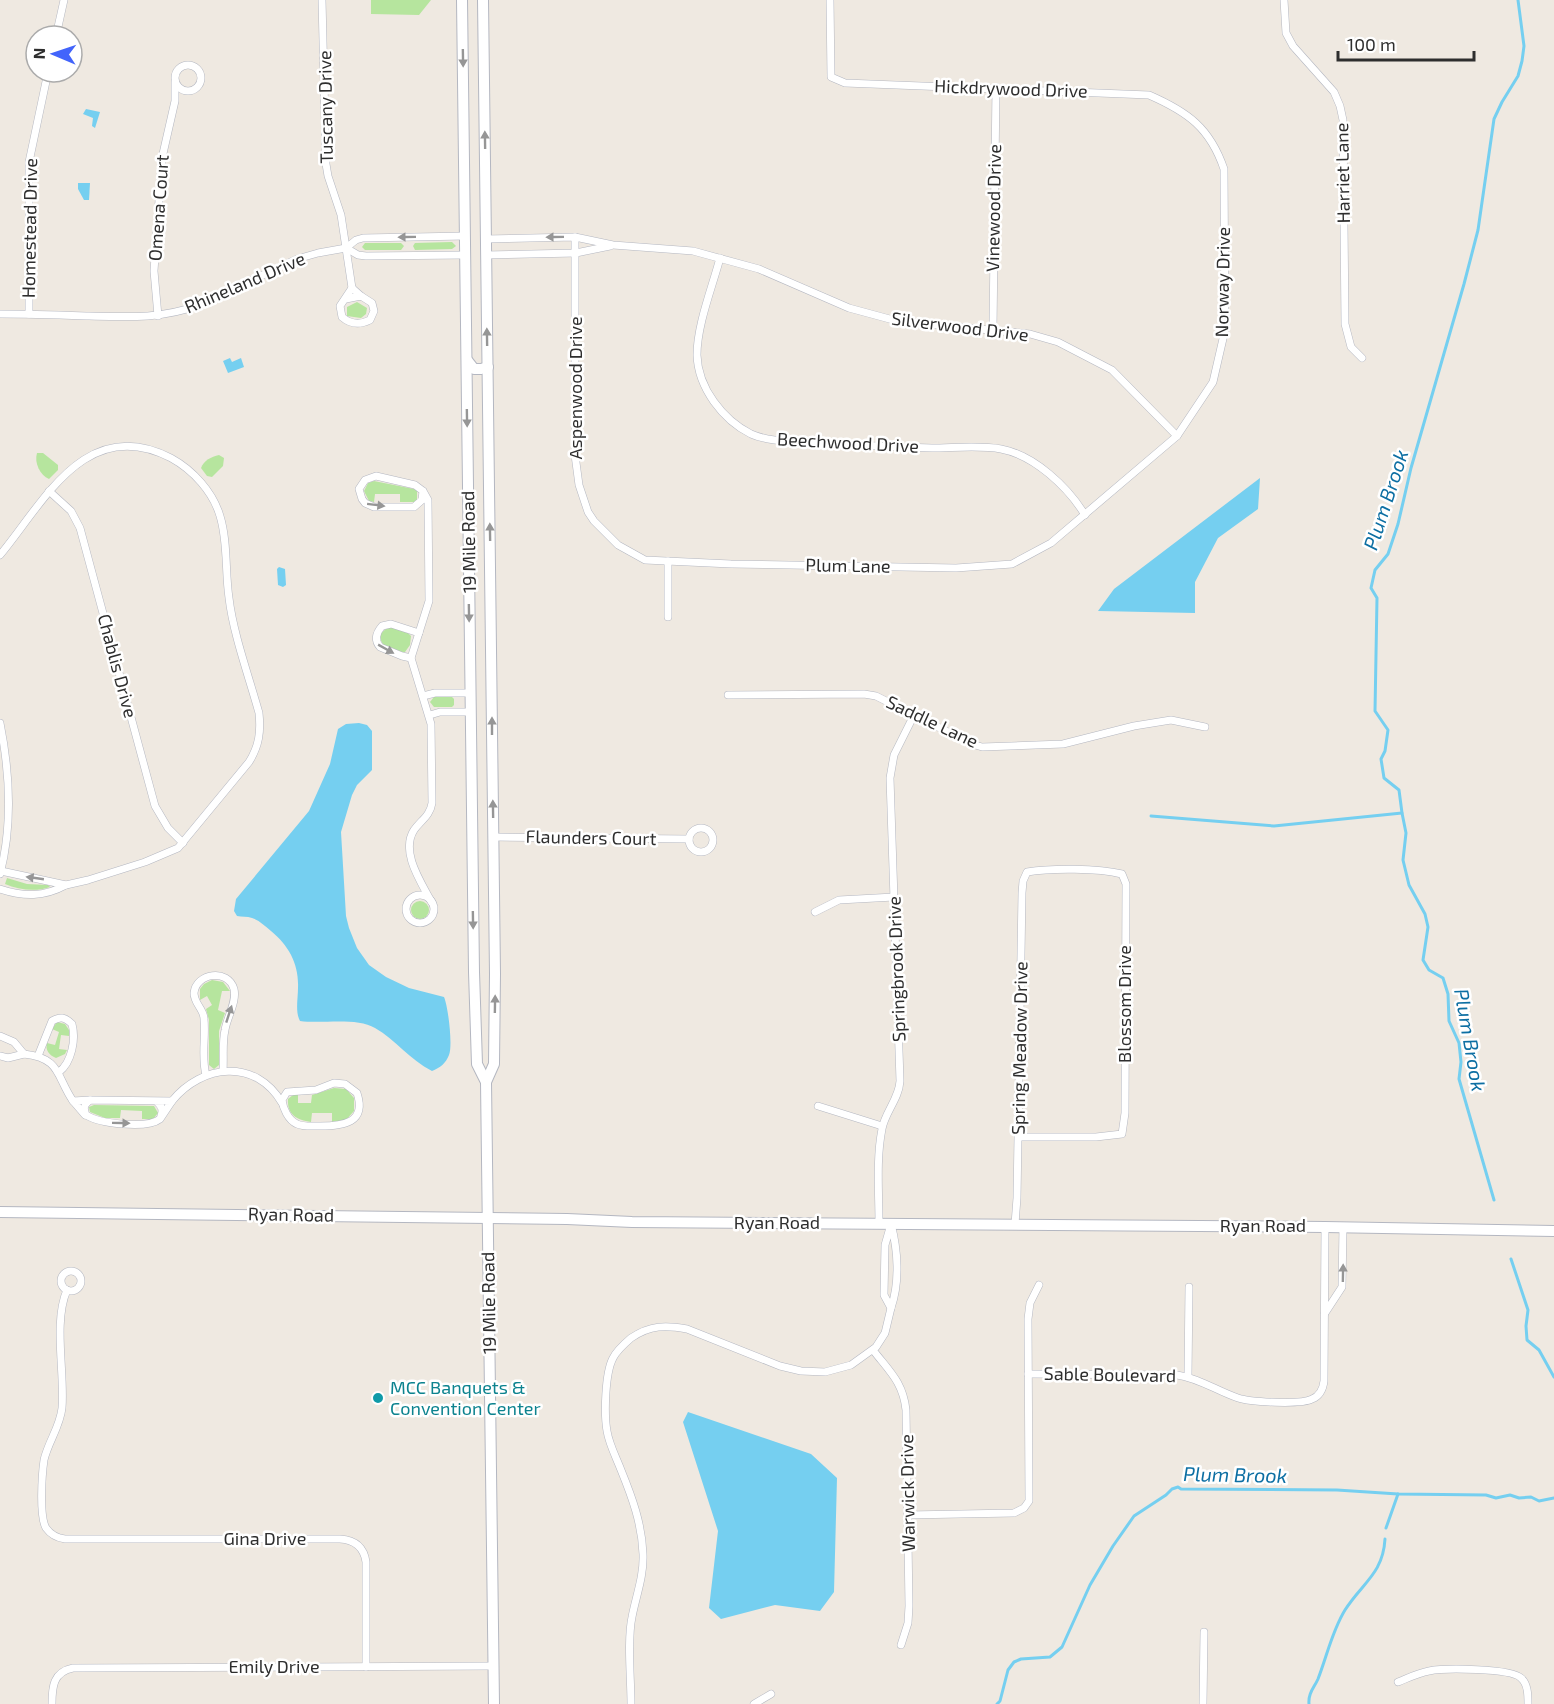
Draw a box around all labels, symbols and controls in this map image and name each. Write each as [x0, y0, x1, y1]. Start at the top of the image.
north arrow [24, 24, 84, 84]
scale bar [1338, 24, 1474, 62]
text: 100 m [1347, 33, 1396, 55]
text: N [29, 47, 48, 60]
one-way arrow [458, 49, 468, 68]
street label: Tuscany Drive [313, 50, 337, 164]
street label: Hickdrywood Drive [934, 74, 1088, 102]
street label: Harriet Lane [1330, 123, 1354, 224]
one-way arrow [480, 130, 490, 149]
street label: Vinewood Drive [981, 144, 1005, 272]
street label: Omena Court [143, 154, 173, 262]
street label: Homestead Drive [17, 158, 41, 298]
street label: Norway Drive [1210, 226, 1234, 338]
one-way arrow [397, 232, 416, 242]
one-way arrow [546, 233, 565, 242]
street label: Rhineland Drive [181, 247, 308, 317]
street label: Silverwood Drive [890, 307, 1030, 345]
street label: Aspenwood Drive [564, 316, 586, 460]
one-way arrow [482, 327, 492, 346]
one-way arrow [462, 409, 472, 428]
street label: Beechwood Drive [777, 427, 920, 457]
water label: Plum Brook [1358, 447, 1413, 553]
street label: 19 Mile Road [456, 491, 480, 593]
one-way arrow [367, 501, 386, 510]
one-way arrow [485, 522, 495, 541]
street label: Plum Lane [805, 553, 891, 577]
one-way arrow [465, 604, 474, 623]
street label: Chablis Drive [94, 611, 142, 720]
one-way arrow [378, 644, 395, 654]
street label: Saddle Lane [883, 690, 982, 752]
one-way arrow [487, 716, 497, 735]
one-way arrow [488, 799, 498, 818]
street label: Flaunders Court [525, 825, 657, 849]
one-way arrow [25, 873, 44, 883]
street label: Springbrook Drive [882, 896, 910, 1042]
one-way arrow [468, 910, 478, 929]
street label: Blossom Drive [1113, 945, 1135, 1063]
street label: Spring Meadow Drive [1006, 961, 1032, 1135]
water label: Plum Brook [1450, 987, 1492, 1093]
one-way arrow [490, 994, 500, 1013]
one-way arrow [225, 1005, 234, 1023]
one-way arrow [111, 1118, 130, 1127]
street label: Ryan Road [248, 1202, 334, 1226]
street label: Ryan Road [734, 1211, 820, 1233]
street label: Ryan Road [1220, 1214, 1306, 1236]
street label: 19 Mile Road [476, 1252, 500, 1354]
one-way arrow [1338, 1263, 1347, 1282]
street label: Sable Boulevard [1044, 1362, 1176, 1386]
place label: MCC Banquets & Convention Center [390, 1376, 541, 1419]
marker: MCC Banquets & Convention Center [371, 1391, 385, 1405]
street label: Warwick Drive [895, 1434, 919, 1552]
water label: Plum Brook [1183, 1461, 1287, 1487]
street label: Gina Drive [224, 1527, 306, 1549]
street label: Emily Drive [228, 1655, 320, 1677]

